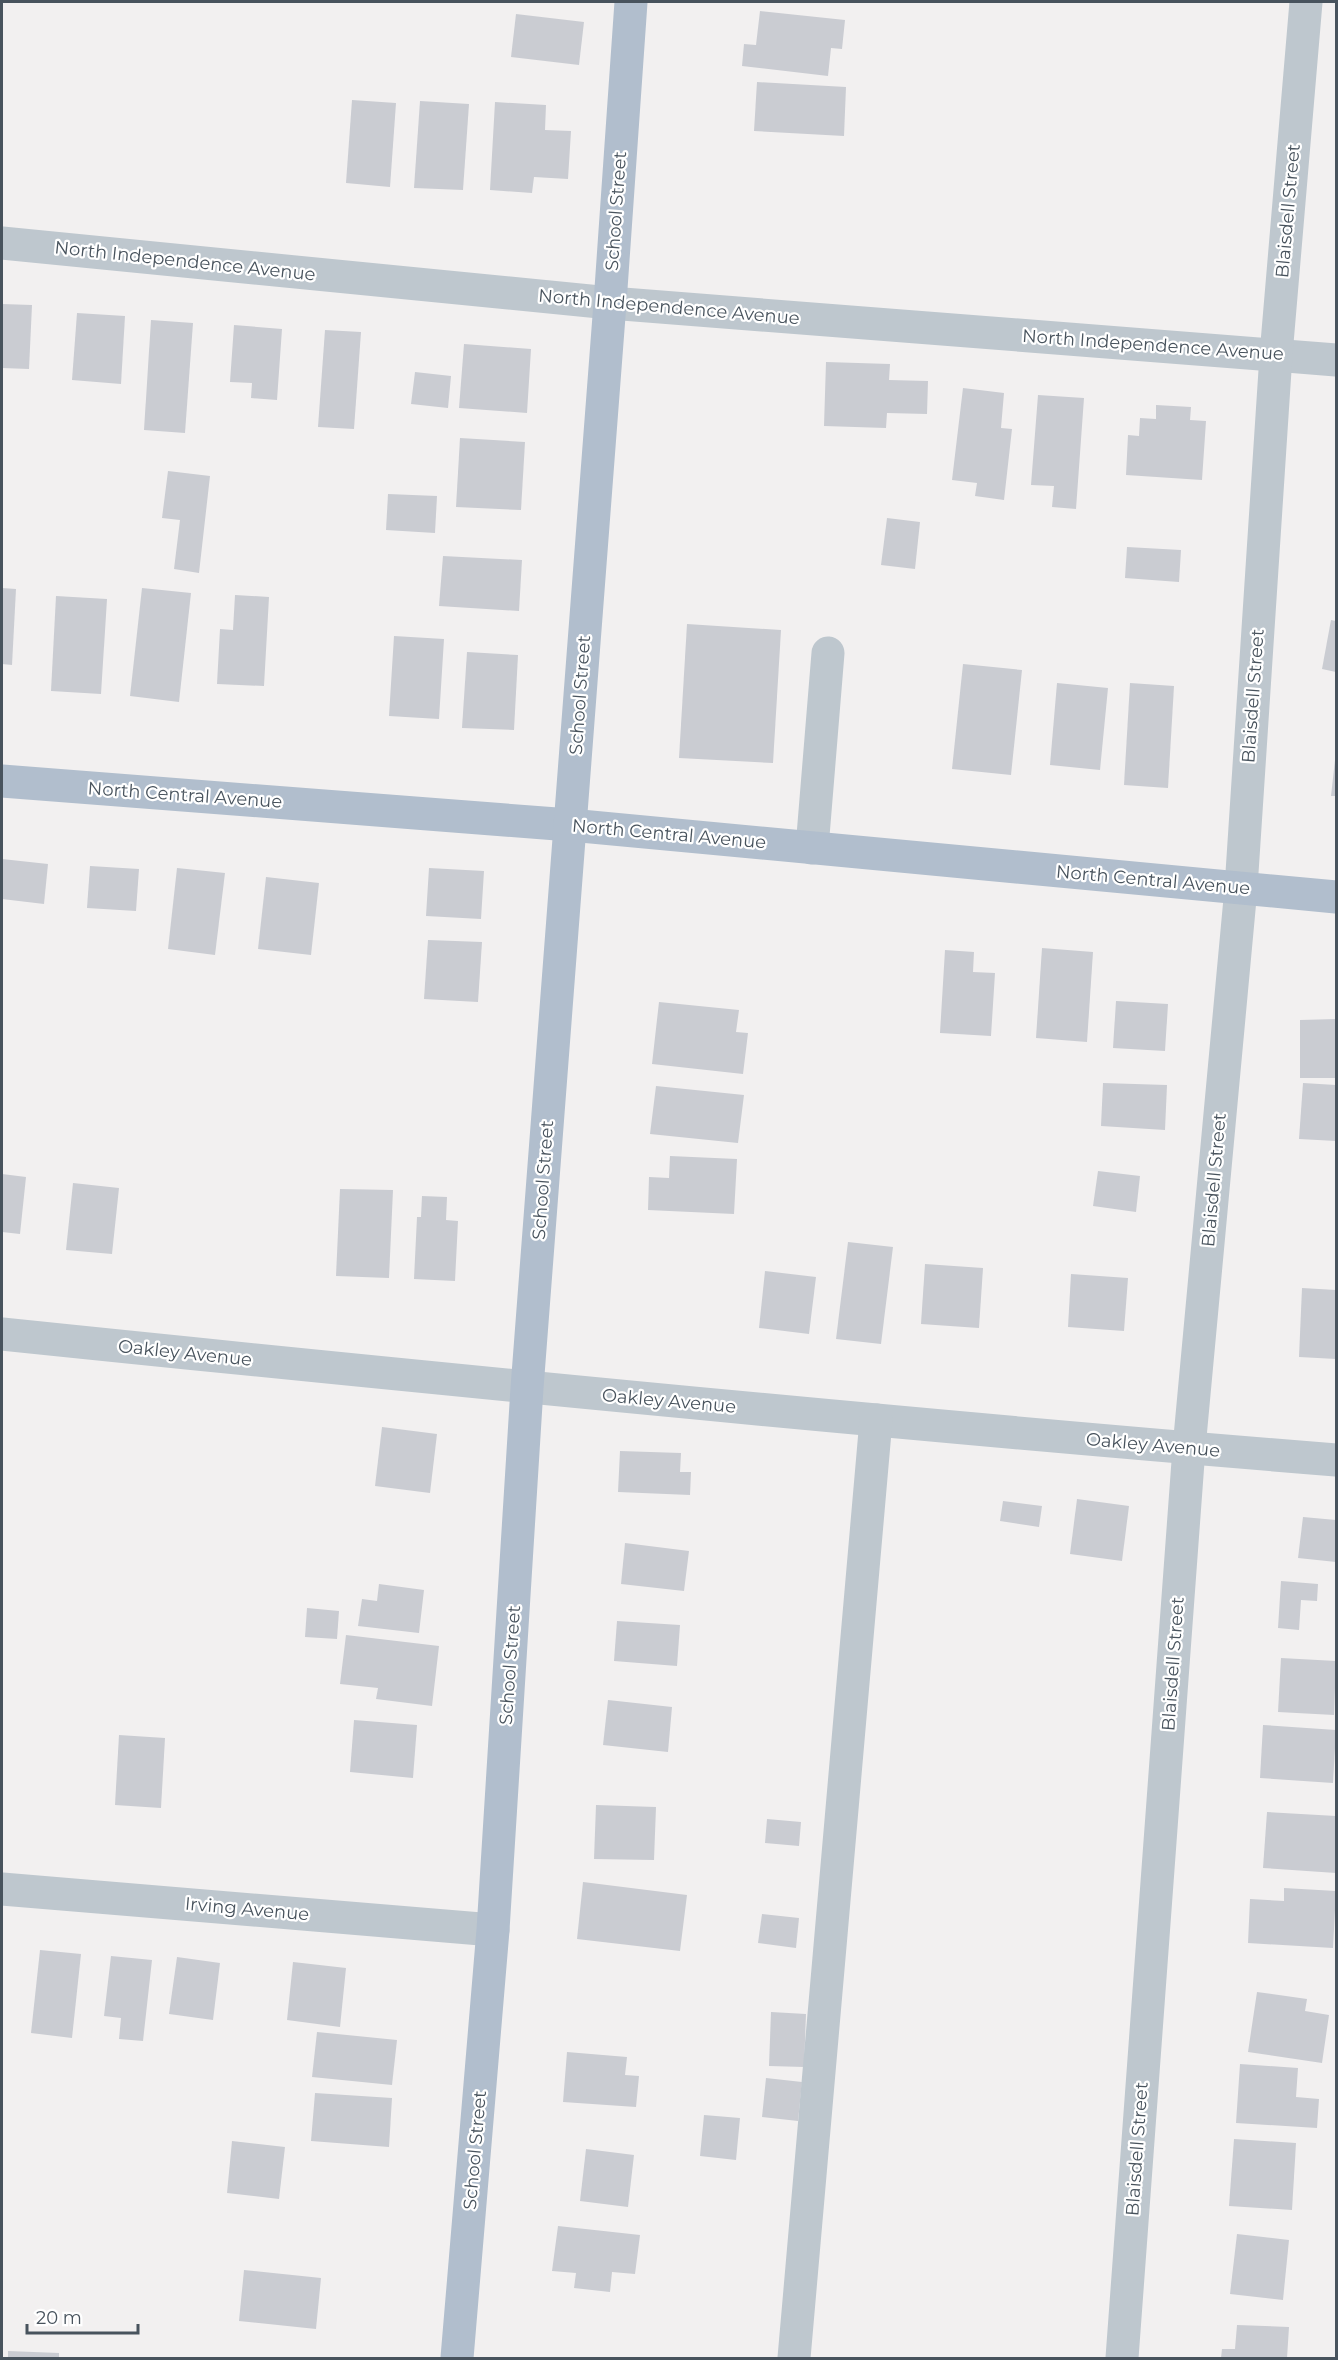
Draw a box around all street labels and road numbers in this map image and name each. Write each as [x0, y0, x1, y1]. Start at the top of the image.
street label: Blaisdell Street [1271, 143, 1305, 279]
street label: School Street [601, 150, 631, 272]
street label: North Independence Avenue [53, 236, 317, 286]
street label: North Independence Avenue [537, 285, 801, 329]
street label: North Independence Avenue [1021, 325, 1285, 365]
street label: Blaisdell Street [1237, 628, 1269, 764]
street label: School Street [565, 634, 595, 756]
street label: North Central Avenue [87, 777, 283, 813]
street label: North Central Avenue [571, 815, 767, 853]
street label: North Central Avenue [1055, 861, 1251, 899]
street label: Blaisdell Street [1197, 1112, 1231, 1248]
street label: School Street [528, 1119, 558, 1241]
street label: Oakley Avenue [117, 1335, 253, 1371]
street label: Oakley Avenue [601, 1384, 737, 1418]
street label: Oakley Avenue [1085, 1428, 1221, 1462]
street label: Blaisdell Street [1157, 1596, 1189, 1732]
street label: School Street [495, 1604, 525, 1726]
street label: Irving Avenue [184, 1893, 310, 1925]
street label: Blaisdell Street [1121, 2081, 1153, 2217]
street label: School Street [459, 2089, 491, 2211]

